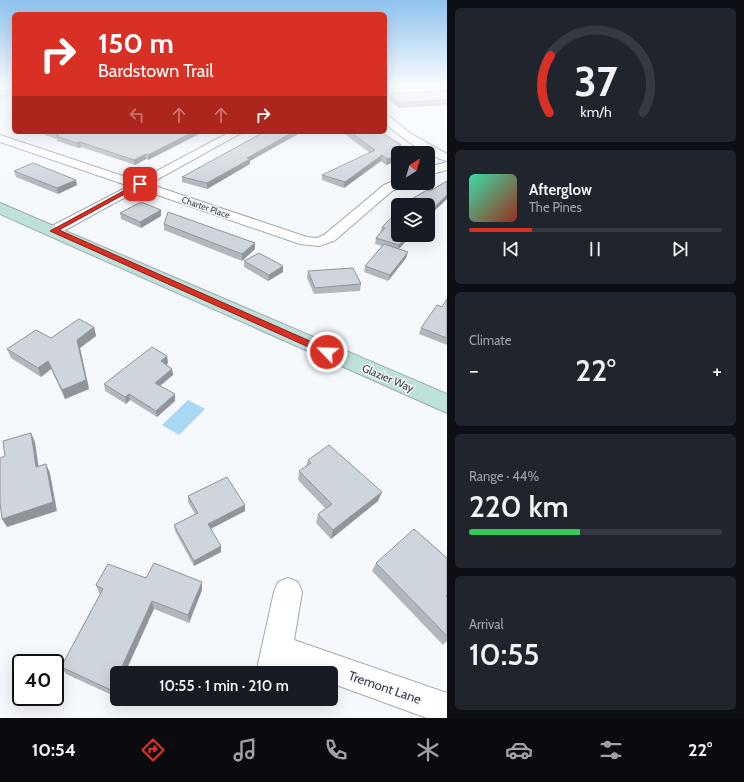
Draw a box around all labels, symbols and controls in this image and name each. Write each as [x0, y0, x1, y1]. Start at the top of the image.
text: 150 m [98, 26, 174, 60]
icon: right [32, 28, 84, 80]
text: 37 [574, 56, 617, 106]
text: Bardstown Trail [98, 60, 214, 82]
text: km/h [580, 103, 611, 121]
icon: left [126, 104, 148, 126]
icon: ahead [168, 104, 190, 126]
icon: ahead [210, 104, 232, 126]
icon: right [252, 104, 274, 126]
north arrow [391, 146, 435, 190]
map controls [391, 146, 435, 242]
pin [123, 167, 157, 201]
icon: arrive [129, 173, 151, 195]
text: Afterglow [529, 181, 592, 199]
street label: Charter Place [180, 194, 232, 221]
button: layers [391, 198, 435, 242]
text: The Pines [529, 199, 582, 215]
icon: previous [500, 238, 522, 260]
icon: pause [584, 238, 606, 260]
icon: next [669, 238, 691, 260]
position arrow [306, 331, 348, 373]
text: Climate [469, 332, 511, 348]
text: 22° [575, 352, 616, 389]
text: − [469, 357, 479, 384]
text: + [712, 357, 722, 384]
street label: Glazier Way [360, 361, 416, 395]
text: Range · 44% [469, 468, 539, 484]
text: 220 km [469, 488, 569, 525]
text: Arrival [469, 616, 504, 632]
text: 10:55 [469, 636, 540, 673]
speed limit sign: 40 [12, 654, 64, 706]
street label: Tremont Lane [346, 667, 424, 707]
text: 10:55 · 1 min · 210 m [159, 677, 289, 695]
icon: directions [139, 736, 167, 764]
icon: music [231, 736, 259, 764]
icon: phone [322, 736, 350, 764]
icon: climate [414, 736, 442, 764]
icon: car [505, 736, 533, 764]
icon: filters [597, 736, 625, 764]
text: 10:54 [32, 739, 76, 761]
text: 22° [688, 739, 712, 761]

